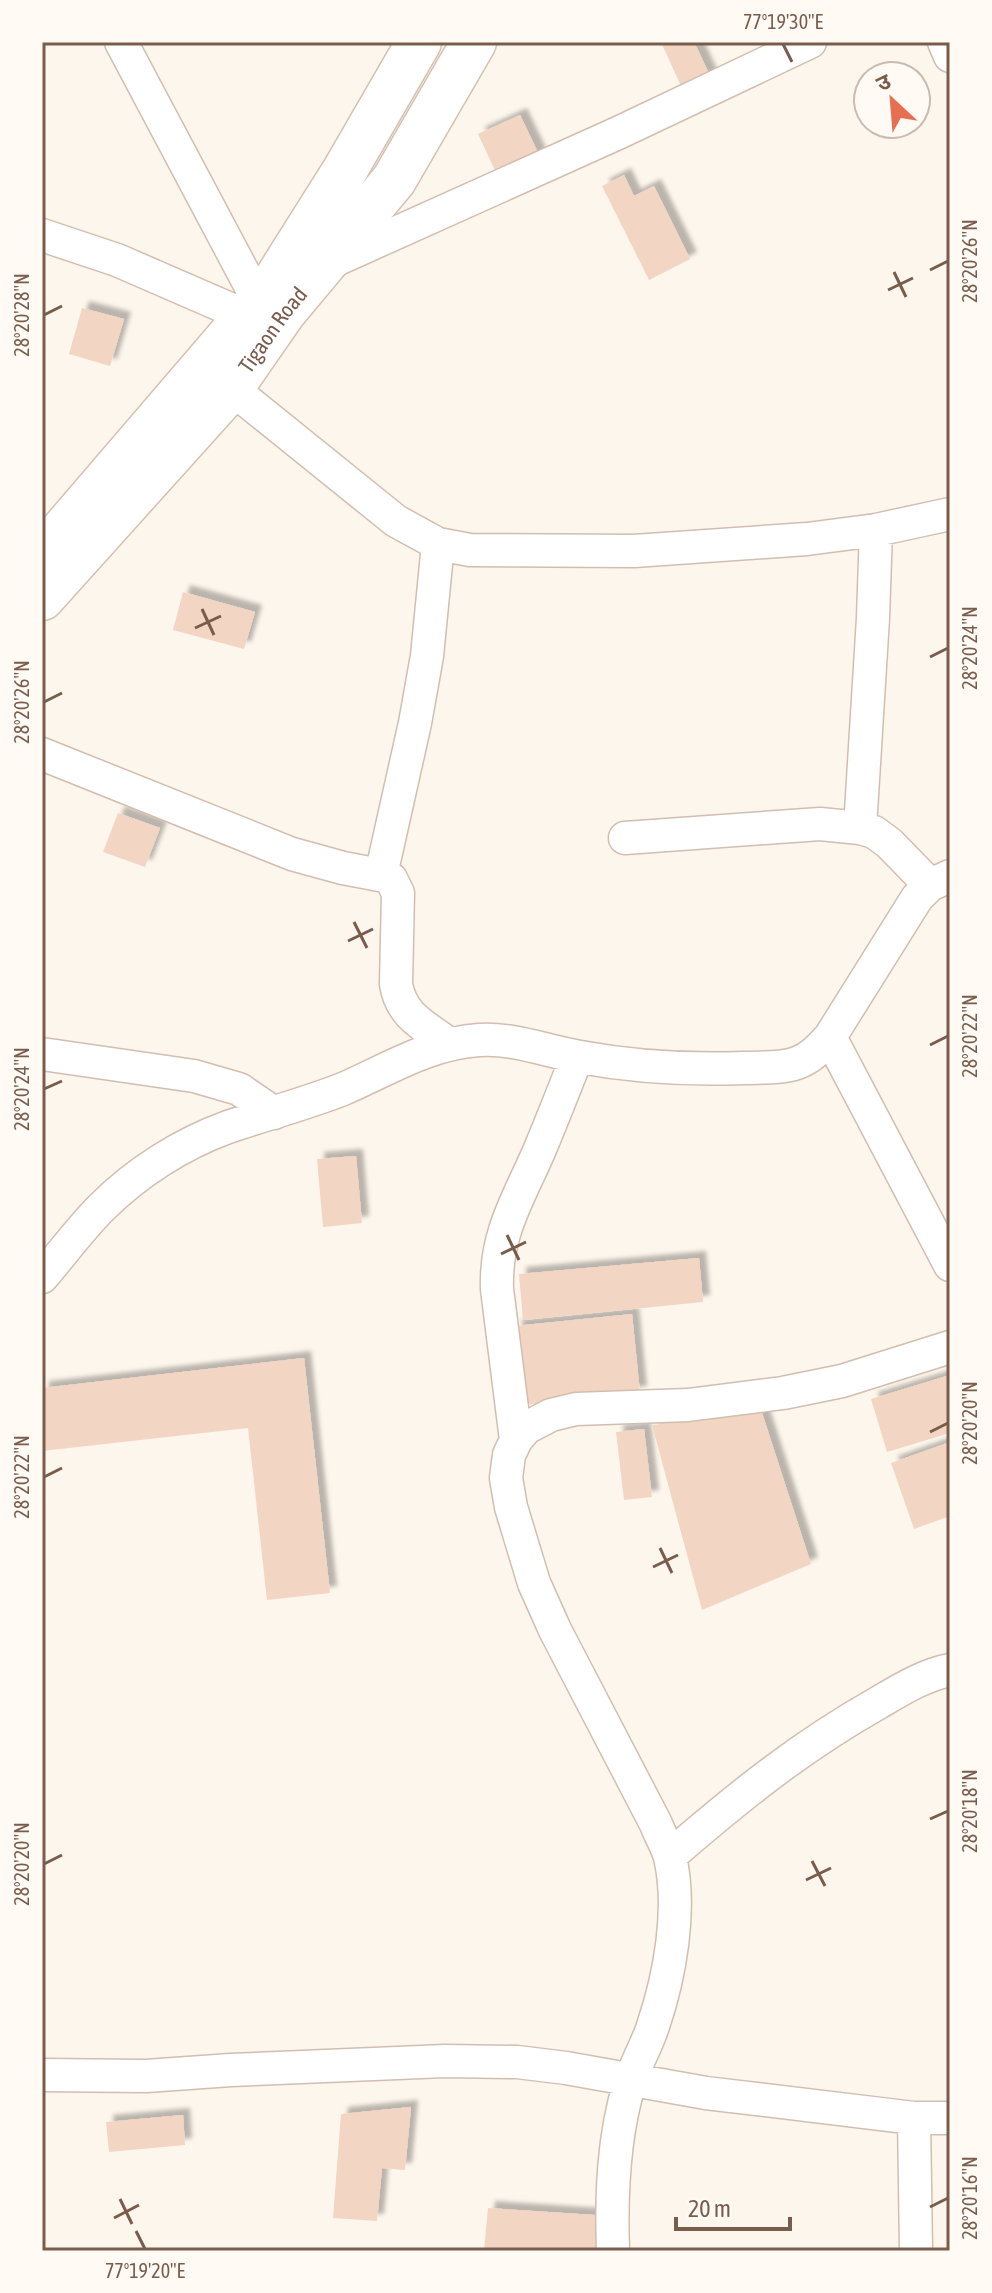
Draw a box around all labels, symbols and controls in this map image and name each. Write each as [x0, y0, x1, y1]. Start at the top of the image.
text: 77°19'30"E [743, 10, 824, 33]
north arrow [852, 60, 932, 140]
text: उ [872, 67, 896, 97]
text: 28°20'26"N [958, 219, 981, 303]
text: 28°20'28"N [10, 273, 33, 357]
street label: Tigaon Road [233, 282, 312, 378]
text: 28°20'24"N [958, 606, 981, 690]
text: 28°20'26"N [10, 660, 33, 744]
text: 28°20'22"N [958, 994, 981, 1078]
text: 28°20'24"N [10, 1047, 33, 1131]
text: 28°20'20"N [958, 1381, 981, 1465]
text: 28°20'22"N [10, 1435, 33, 1519]
text: 28°20'18"N [958, 1769, 981, 1853]
text: 28°20'20"N [10, 1822, 33, 1906]
text: 28°20'16"N [958, 2156, 981, 2240]
scale bar [676, 2181, 790, 2231]
text: 20 m [688, 2195, 731, 2222]
text: 77°19'20"E [105, 2259, 186, 2282]

